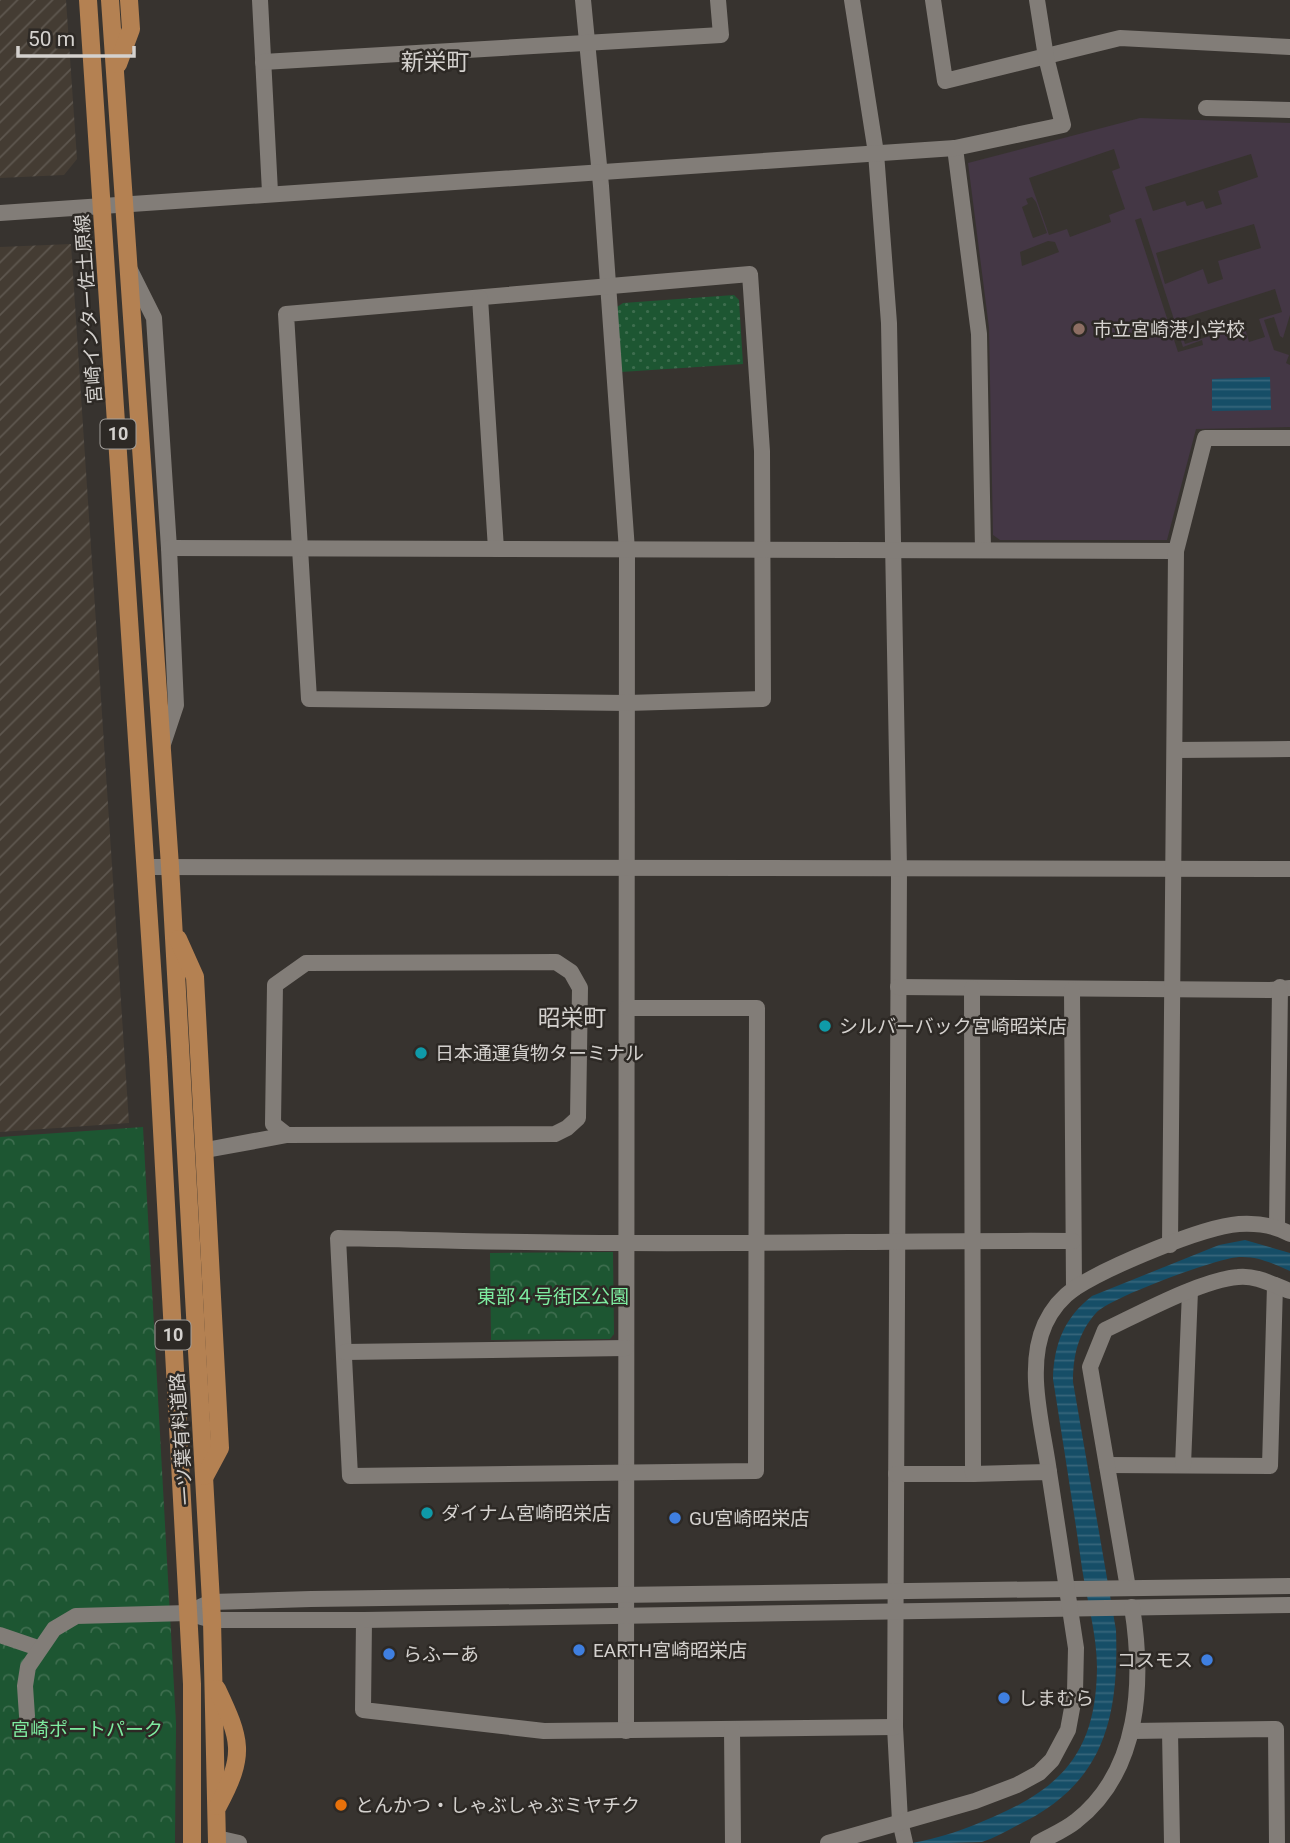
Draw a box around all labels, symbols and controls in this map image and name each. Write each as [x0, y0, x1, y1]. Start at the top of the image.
scale bar [18, 14, 133, 58]
text: 50 m [28, 27, 75, 51]
district label: 新栄町 [401, 49, 470, 76]
street label: 宮崎インター佐土原線 [70, 213, 107, 405]
place label: 市立宮崎港小学校 [1093, 318, 1245, 341]
marker: 市立宮崎港小学校 [1071, 321, 1087, 337]
road number: 10 [100, 420, 136, 448]
district label: 昭栄町 [538, 1005, 607, 1032]
place label: シルバーバック宮崎昭栄店 [839, 1015, 1067, 1038]
marker: シルバーバック宮崎昭栄店 [817, 1018, 833, 1034]
place label: 日本通運貨物ターミナル [435, 1042, 644, 1065]
marker: 日本通運貨物ターミナル [413, 1045, 429, 1061]
park label: 東部４号街区公園 [477, 1285, 629, 1308]
road number: 10 [156, 1320, 190, 1350]
street label: 一ツ葉有料道路 [165, 1372, 198, 1506]
place label: ダイナム宮崎昭栄店 [441, 1502, 611, 1525]
marker: ダイナム宮崎昭栄店 [419, 1505, 435, 1521]
place label: GU宮崎昭栄店 [689, 1507, 809, 1530]
marker: GU宮崎昭栄店 [667, 1510, 683, 1526]
place label: EARTH宮崎昭栄店 [593, 1639, 747, 1662]
marker: EARTH宮崎昭栄店 [571, 1642, 587, 1658]
place label: らふーあ [403, 1643, 479, 1666]
marker: らふーあ [381, 1646, 397, 1662]
place label: コスモス [1117, 1649, 1193, 1672]
marker: コスモス [1199, 1652, 1215, 1668]
place label: しまむら [1018, 1687, 1094, 1710]
marker: しまむら [996, 1690, 1012, 1706]
park label: 宮崎ポートパーク [11, 1718, 163, 1741]
place label: とんかつ・しゃぶしゃぶミヤチク [355, 1794, 640, 1817]
marker: とんかつ・しゃぶしゃぶミヤチク [333, 1797, 349, 1813]

